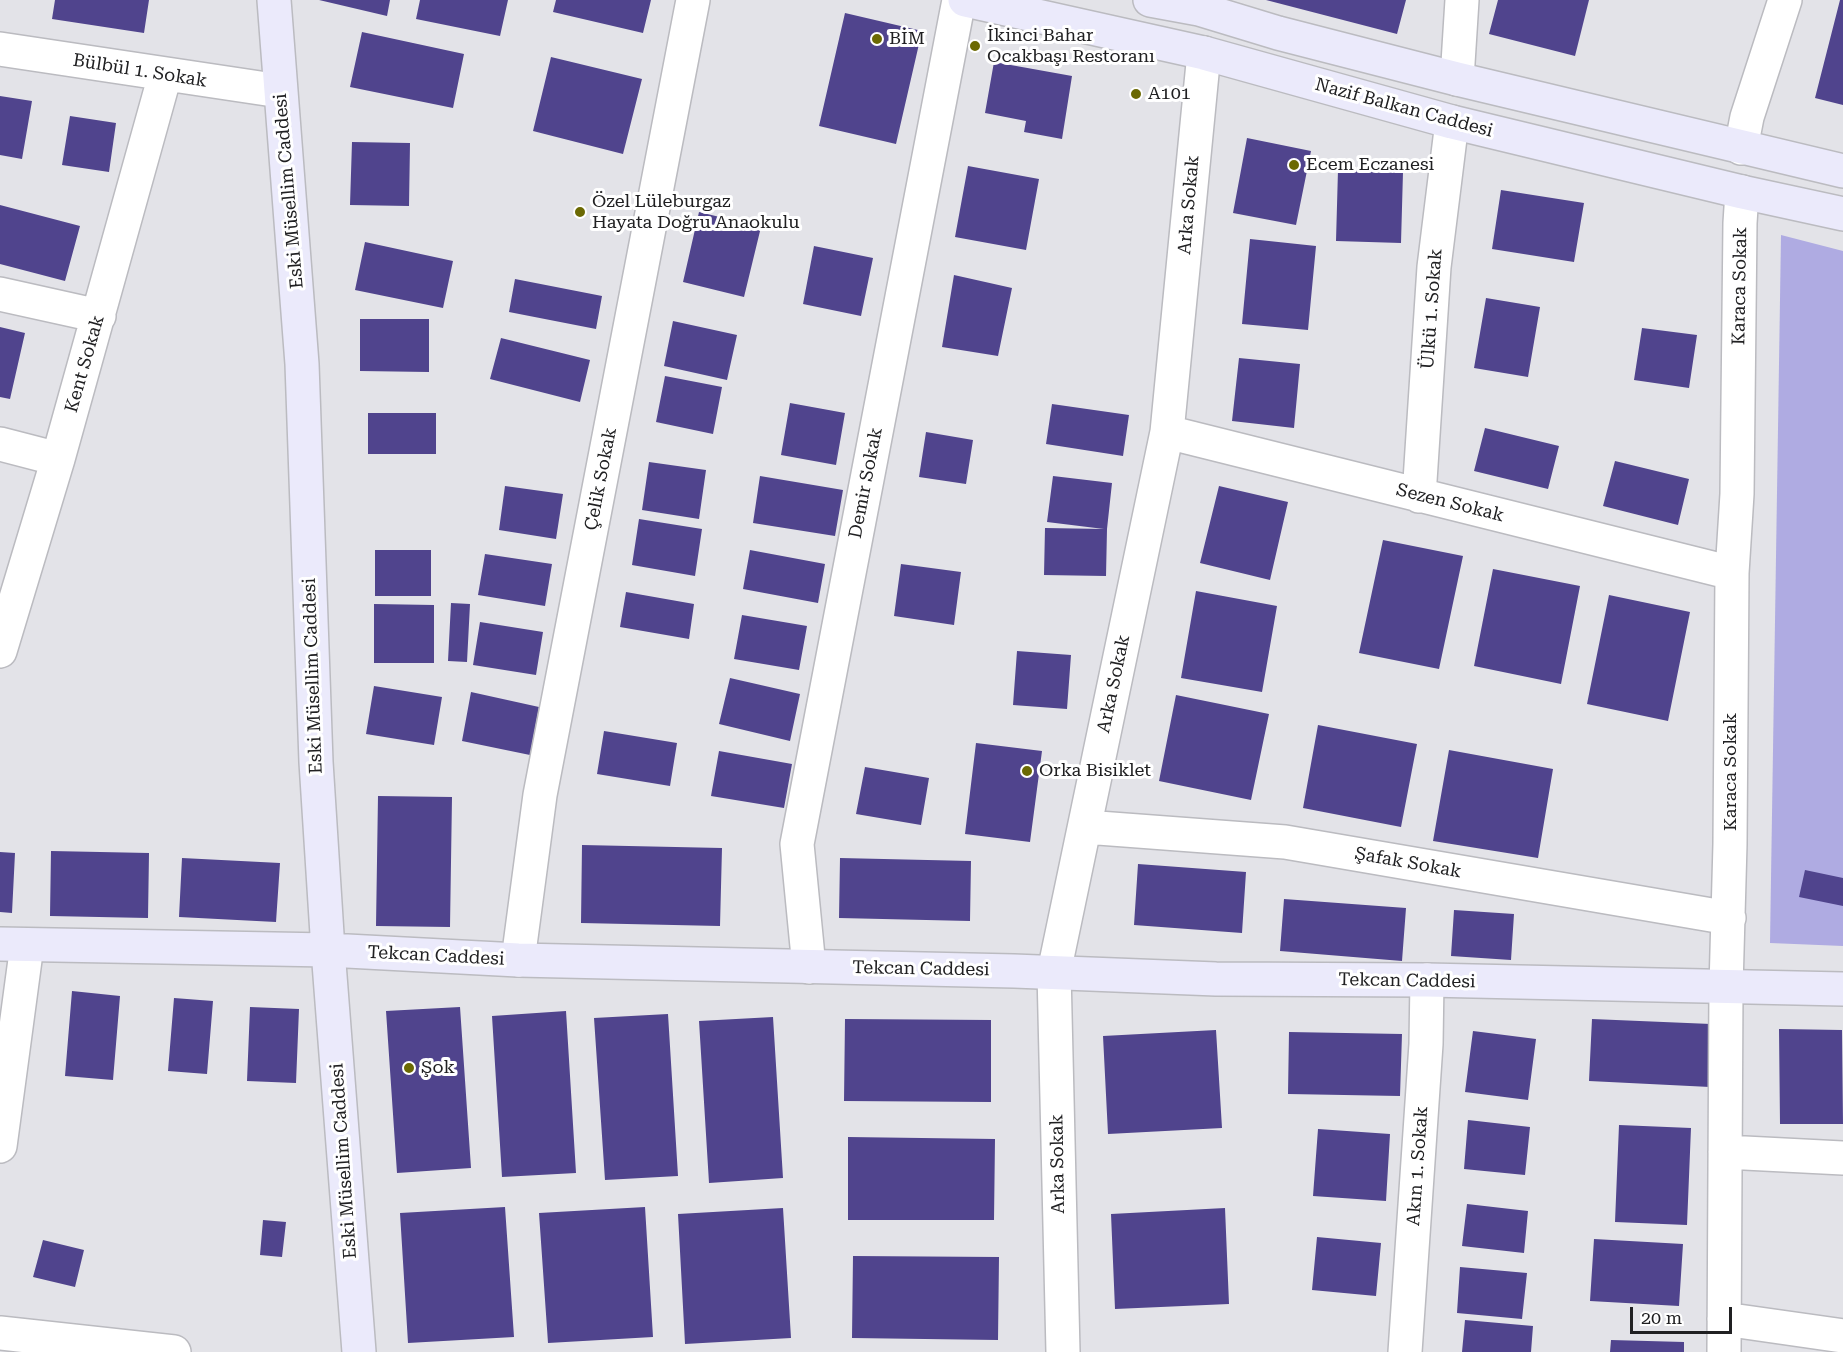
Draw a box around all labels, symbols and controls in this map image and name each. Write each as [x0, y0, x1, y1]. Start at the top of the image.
place label: İkinci Bahar Ocakbaşı Restoranı [987, 25, 1155, 68]
place label: BİM [889, 28, 925, 50]
marker: BİM [870, 32, 884, 46]
marker: İkinci Bahar Ocakbaşı Restoranı [968, 39, 982, 53]
street label: Bülbül 1. Sokak [71, 50, 209, 92]
street label: Nazif Balkan Caddesi [1313, 74, 1495, 142]
place label: A101 [1148, 83, 1191, 105]
marker: A101 [1129, 87, 1143, 101]
street label: Eski Müsellim Caddesi [270, 92, 308, 290]
street label: Arka Sokak [1174, 154, 1204, 256]
place label: Ecem Eczanesi [1306, 154, 1434, 176]
marker: Ecem Eczanesi [1287, 158, 1301, 172]
place label: Özel Lüleburgaz Hayata Doğru Anaokulu [592, 191, 799, 234]
marker: Özel Lüleburgaz Hayata Doğru Anaokulu [573, 205, 587, 219]
street label: Karaca Sokak [1728, 227, 1752, 345]
street label: Ülkü 1. Sokak [1417, 248, 1447, 370]
street label: Kent Sokak [61, 313, 109, 415]
street label: Çelik Sokak [580, 426, 622, 532]
street label: Demir Sokak [845, 426, 887, 540]
street label: Sezen Sokak [1394, 479, 1506, 527]
street label: Eski Müsellim Caddesi [299, 578, 327, 774]
street label: Arka Sokak [1093, 633, 1135, 735]
street label: Karaca Sokak [1720, 713, 1742, 831]
place label: Orka Bisiklet [1039, 760, 1151, 782]
marker: Orka Bisiklet [1020, 764, 1034, 778]
street label: Şafak Sokak [1353, 843, 1463, 883]
street label: Tekcan Caddesi [367, 942, 505, 970]
street label: Tekcan Caddesi [852, 957, 990, 981]
street label: Tekcan Caddesi [1338, 969, 1476, 993]
place label: Şok [421, 1057, 455, 1079]
marker: Şok [402, 1061, 416, 1075]
street label: Eski Müsellim Caddesi [326, 1062, 362, 1260]
street label: Akın 1. Sokak [1403, 1105, 1433, 1227]
street label: Arka Sokak [1046, 1114, 1070, 1214]
scale bar [1633, 1295, 1735, 1333]
text: 20 m [1641, 1307, 1682, 1328]

